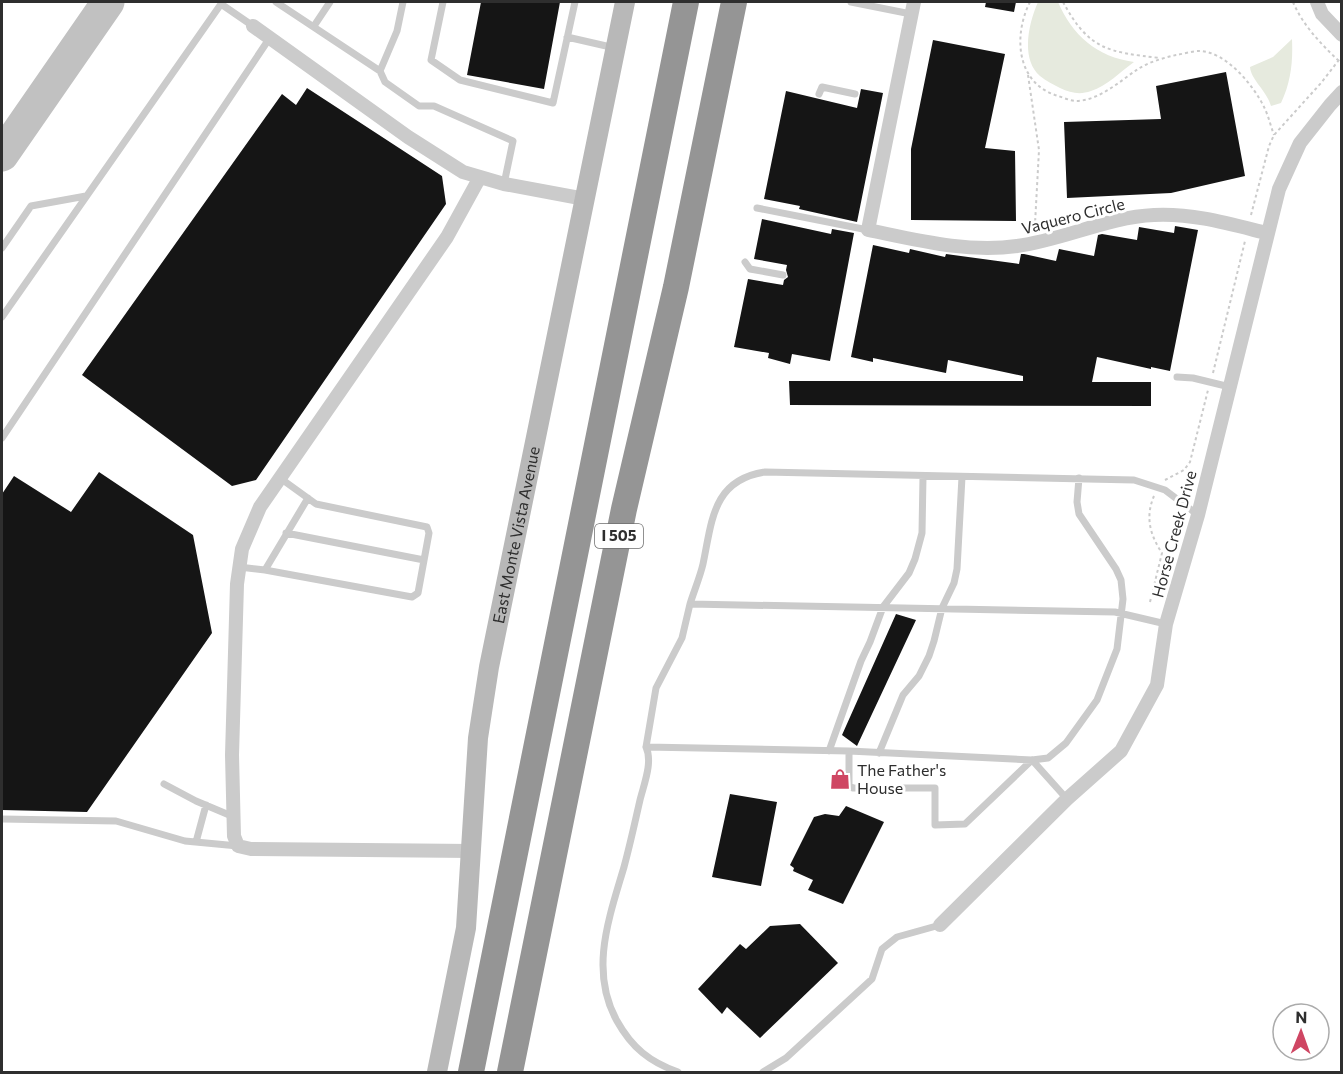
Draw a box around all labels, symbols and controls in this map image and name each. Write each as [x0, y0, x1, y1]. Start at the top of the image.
street label: Vaquero Circle [1019, 194, 1126, 238]
street label: East Monte Vista Avenue [488, 444, 543, 625]
street label: Horse Creek Drive [1147, 468, 1200, 599]
road number: I 505 [595, 524, 643, 548]
place label: The Father's House [857, 760, 946, 797]
shop icon: The Father's House [828, 767, 852, 791]
north arrow [1271, 1002, 1331, 1062]
text: N [1295, 1007, 1307, 1026]

